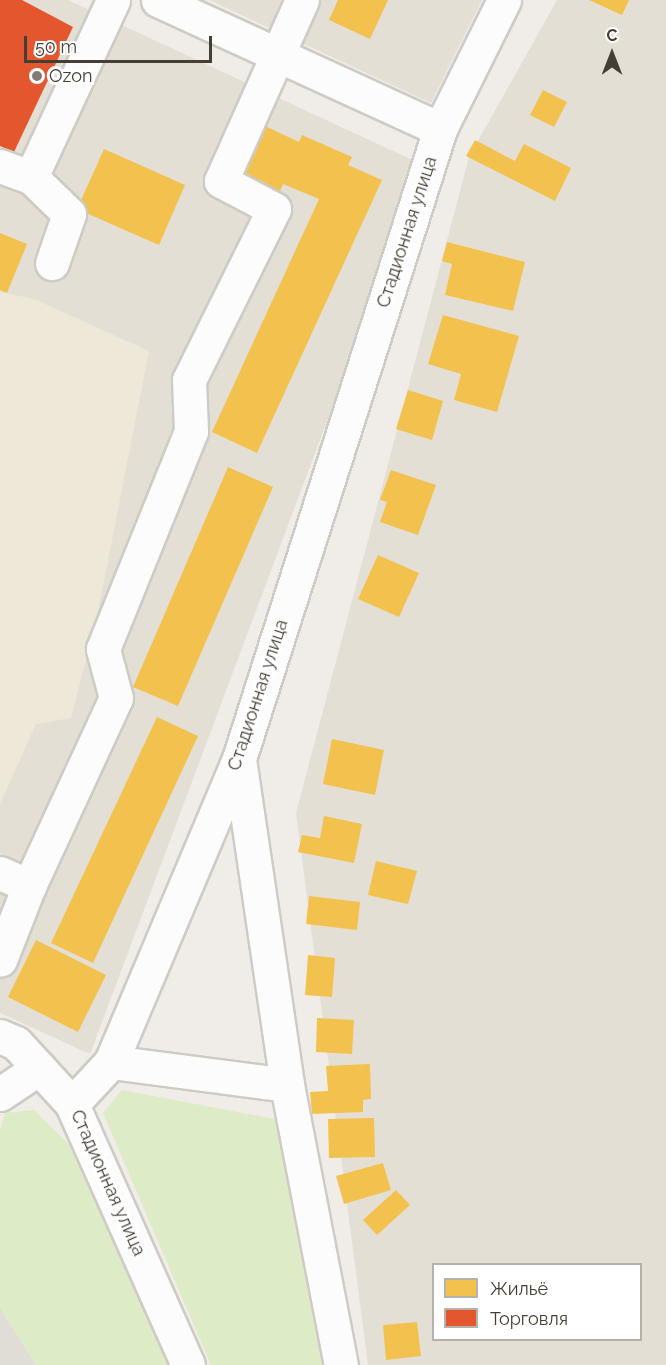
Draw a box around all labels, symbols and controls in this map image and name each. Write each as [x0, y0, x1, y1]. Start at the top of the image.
scale bar [27, 24, 214, 62]
north arrow [582, 24, 642, 84]
text: С [607, 26, 617, 45]
text: 50 m [35, 36, 77, 57]
place label: Ozon [49, 65, 92, 87]
marker: Ozon [30, 69, 44, 83]
street label: Стадионная улица [372, 153, 442, 311]
street label: Стадионная улица [223, 616, 293, 774]
street label: Стадионная улица [66, 1106, 150, 1260]
legend [432, 1263, 642, 1341]
text: Жильё [490, 1278, 548, 1299]
text: Торговля [490, 1308, 568, 1329]

